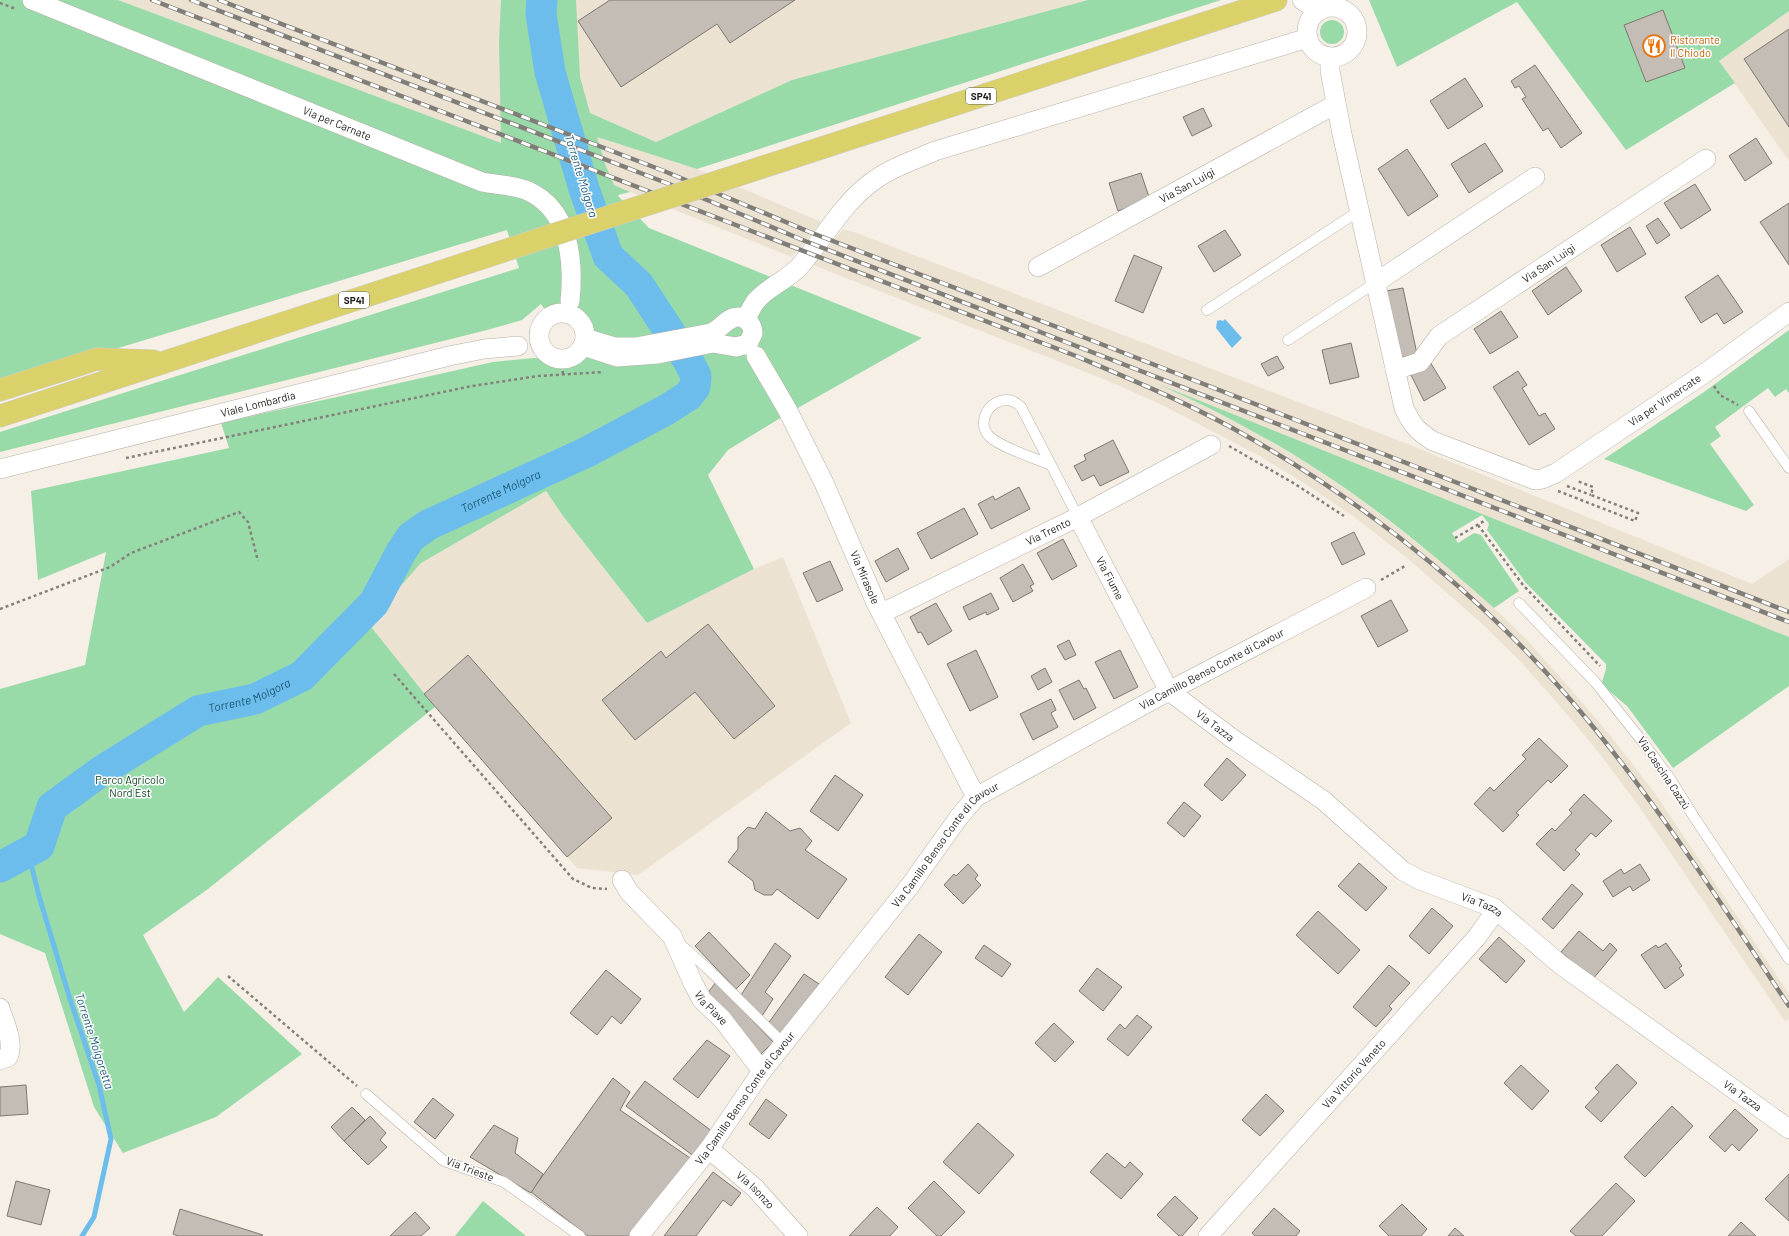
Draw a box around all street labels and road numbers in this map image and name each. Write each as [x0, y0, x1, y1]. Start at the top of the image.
road number: SP41 [966, 88, 996, 104]
street label: Via per Carnate [301, 103, 373, 143]
street label: Via San Luigi [1157, 165, 1217, 205]
street label: Via San Luigi [1519, 241, 1578, 285]
road number: SP41 [339, 292, 369, 308]
street label: Via per Vimercate [1626, 371, 1703, 429]
street label: Viale Lombardia [219, 388, 297, 419]
street label: Via Trento [1023, 515, 1073, 548]
street label: Via Mirasole [848, 548, 883, 606]
street label: Via Fiume [1094, 554, 1127, 602]
street label: Via Camillo Benso Conte di Cavour [1137, 625, 1286, 712]
street label: Via Tazza [1194, 707, 1237, 744]
street label: Via Cascina Cazzù [1635, 734, 1694, 812]
street label: Via Camillo Benso Conte di Cavour [888, 779, 1001, 910]
street label: Via Tazza [1460, 889, 1506, 919]
street label: Via Piave [692, 988, 731, 1027]
street label: Via Camillo Benso Conte di Cavour [692, 1029, 797, 1167]
street label: Via Vittorio Veneto [1319, 1036, 1388, 1111]
street label: Via Tazza [1721, 1077, 1765, 1113]
street label: Via Trieste [444, 1153, 496, 1184]
street label: Via Isonzo [734, 1168, 777, 1211]

